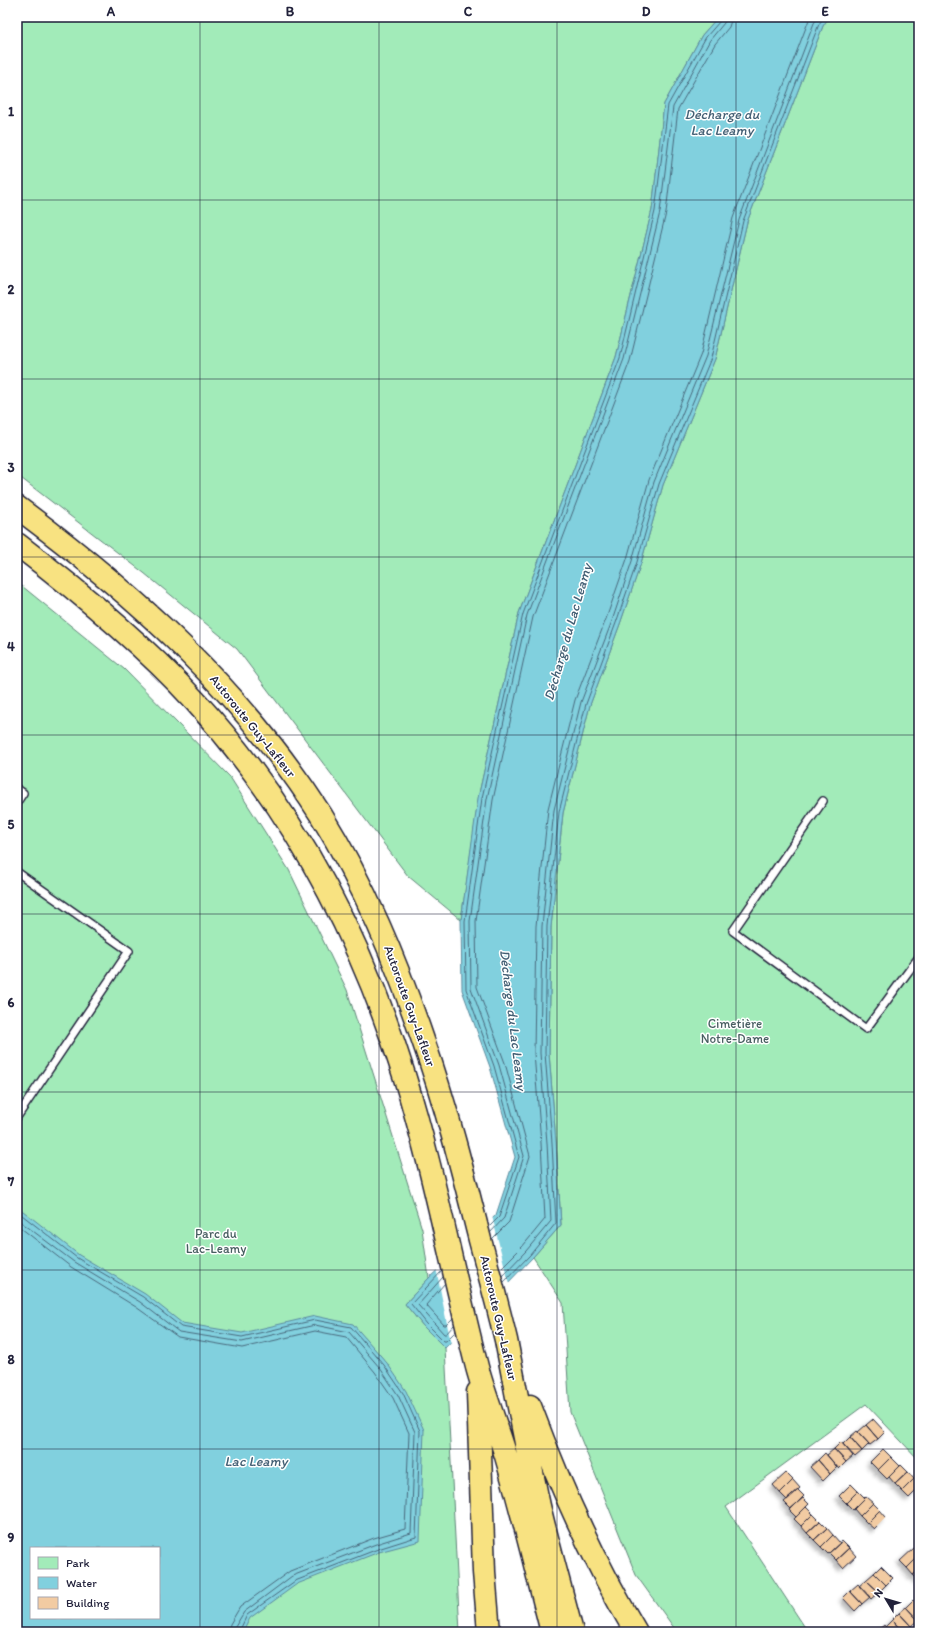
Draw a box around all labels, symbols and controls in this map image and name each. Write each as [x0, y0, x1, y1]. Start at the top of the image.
text: A [106, 4, 116, 19]
text: B [286, 4, 295, 19]
text: C [464, 4, 473, 19]
text: D [642, 4, 651, 19]
text: E [821, 4, 829, 19]
text: 1 [8, 104, 14, 119]
water label: Décharge du Lac Leamy [685, 106, 760, 139]
text: 2 [8, 282, 15, 297]
text: 3 [7, 460, 15, 475]
water label: Décharge du Lac Leamy [540, 560, 596, 702]
text: 4 [7, 639, 15, 654]
street label: Autoroute Guy-Lafleur [207, 672, 299, 781]
text: 5 [8, 817, 15, 832]
street label: Autoroute Guy-Lafleur [381, 944, 439, 1069]
water label: Décharge du Lac Leamy [496, 949, 530, 1093]
text: 6 [8, 995, 15, 1010]
park label: Cimetière Notre-Dame [701, 1016, 769, 1046]
text: 7 [7, 1174, 15, 1189]
park label: Parc du Lac-Leamy [186, 1226, 246, 1256]
street label: Autoroute Guy-Lafleur [477, 1254, 521, 1383]
text: 8 [7, 1352, 15, 1367]
water label: Lac Leamy [225, 1453, 289, 1470]
text: 9 [8, 1530, 15, 1545]
legend [30, 1547, 160, 1619]
text: Park [66, 1556, 90, 1570]
text: Water [66, 1576, 97, 1590]
north arrow [866, 1579, 906, 1619]
text: N [871, 1586, 886, 1600]
text: Building [66, 1596, 110, 1610]

